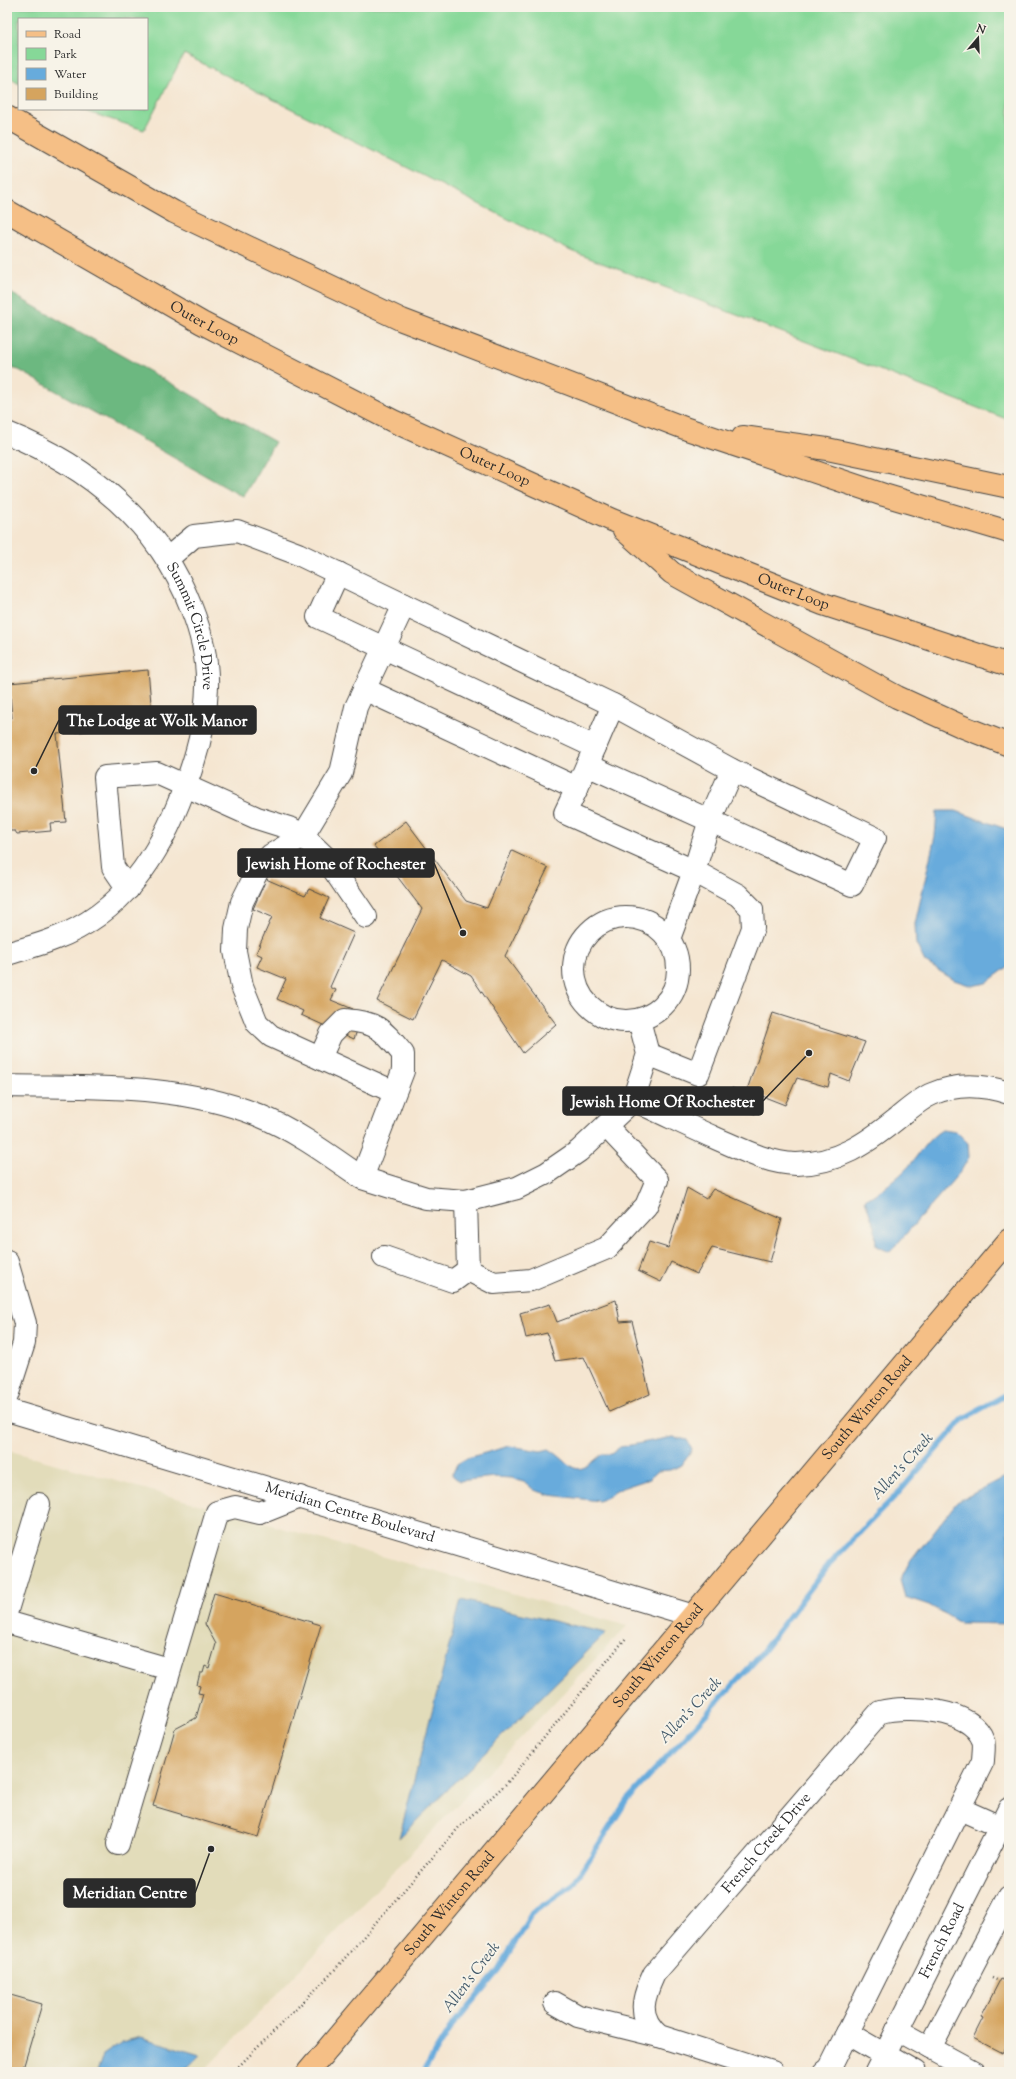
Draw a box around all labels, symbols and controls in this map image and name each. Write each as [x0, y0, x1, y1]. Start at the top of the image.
legend [18, 18, 148, 110]
north arrow [958, 18, 998, 58]
text: N [973, 20, 988, 39]
text: Road [54, 26, 81, 44]
text: Park [54, 46, 77, 64]
text: Water [54, 66, 87, 84]
text: Building [54, 86, 98, 104]
street label: Outer Loop [166, 296, 243, 351]
street label: Outer Loop [456, 442, 534, 492]
street label: Summit Circle Drive [161, 558, 218, 691]
street label: Outer Loop [754, 568, 832, 616]
callout: The Lodge at Wolk Manor [59, 706, 256, 734]
text: The Lodge at Wolk Manor [66, 711, 249, 734]
callout: Jewish Home of Rochester [238, 849, 434, 877]
text: Jewish Home of Rochester [244, 854, 427, 877]
callout: Jewish Home Of Rochester [563, 1087, 763, 1115]
text: Jewish Home Of Rochester [569, 1092, 756, 1115]
street label: South Winton Road [817, 1351, 918, 1465]
water label: Allen's Creek [866, 1428, 940, 1506]
street label: Meridian Centre Boulevard [262, 1477, 438, 1548]
street label: South Winton Road [608, 1599, 709, 1713]
water label: Allen's Creek [654, 1673, 728, 1749]
street label: French Creek Drive [717, 1788, 816, 1898]
street label: South Winton Road [400, 1847, 500, 1961]
callout: Meridian Centre [64, 1879, 195, 1907]
text: Meridian Centre [73, 1883, 188, 1906]
street label: French Road [914, 1899, 970, 1982]
water label: Allen's Creek [438, 1938, 506, 2018]

